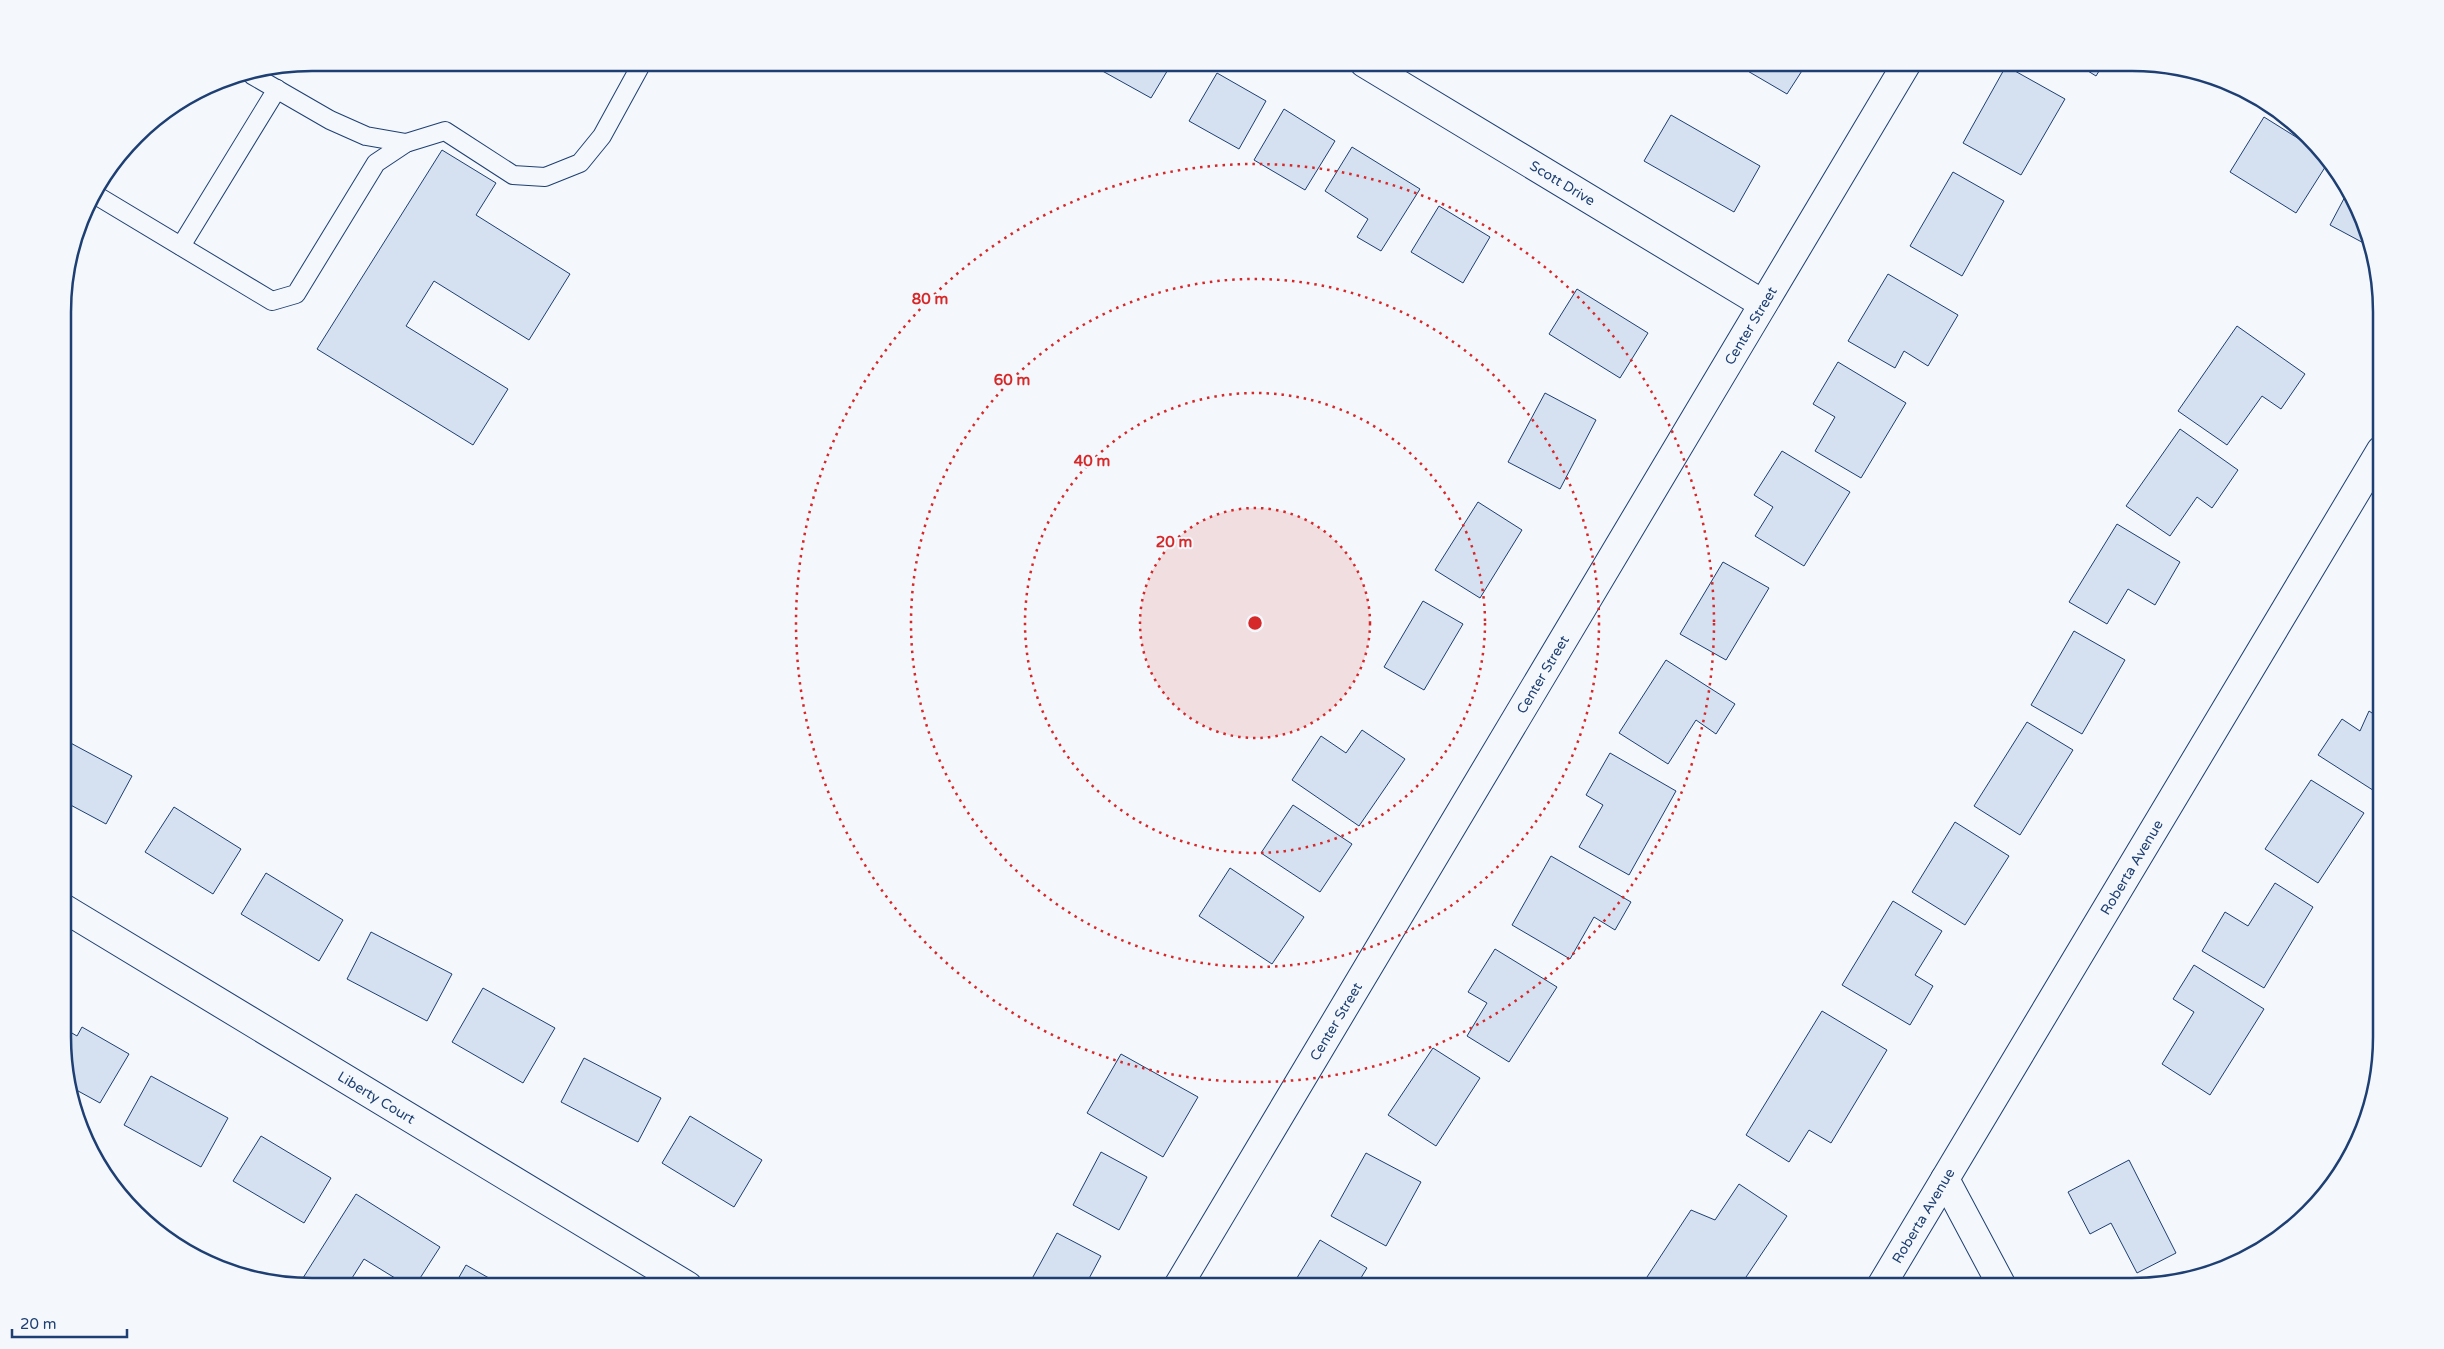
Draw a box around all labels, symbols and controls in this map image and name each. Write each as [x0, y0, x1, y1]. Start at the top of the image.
street label: Scott Drive [1527, 157, 1598, 210]
street label: Center Street [1721, 283, 1781, 368]
text: 80 m [912, 290, 948, 308]
text: 60 m [994, 371, 1030, 389]
text: 40 m [1074, 452, 1110, 470]
text: 20 m [1156, 533, 1192, 551]
centre of rings [1246, 614, 1264, 632]
street label: Center Street [1513, 632, 1573, 717]
street label: Roberta Avenue [2097, 817, 2167, 918]
street label: Center Street [1306, 979, 1366, 1064]
street label: Liberty Court [334, 1068, 419, 1128]
street label: Roberta Avenue [1889, 1165, 1958, 1266]
scale bar [12, 1306, 128, 1338]
text: 20 m [20, 1315, 57, 1333]

